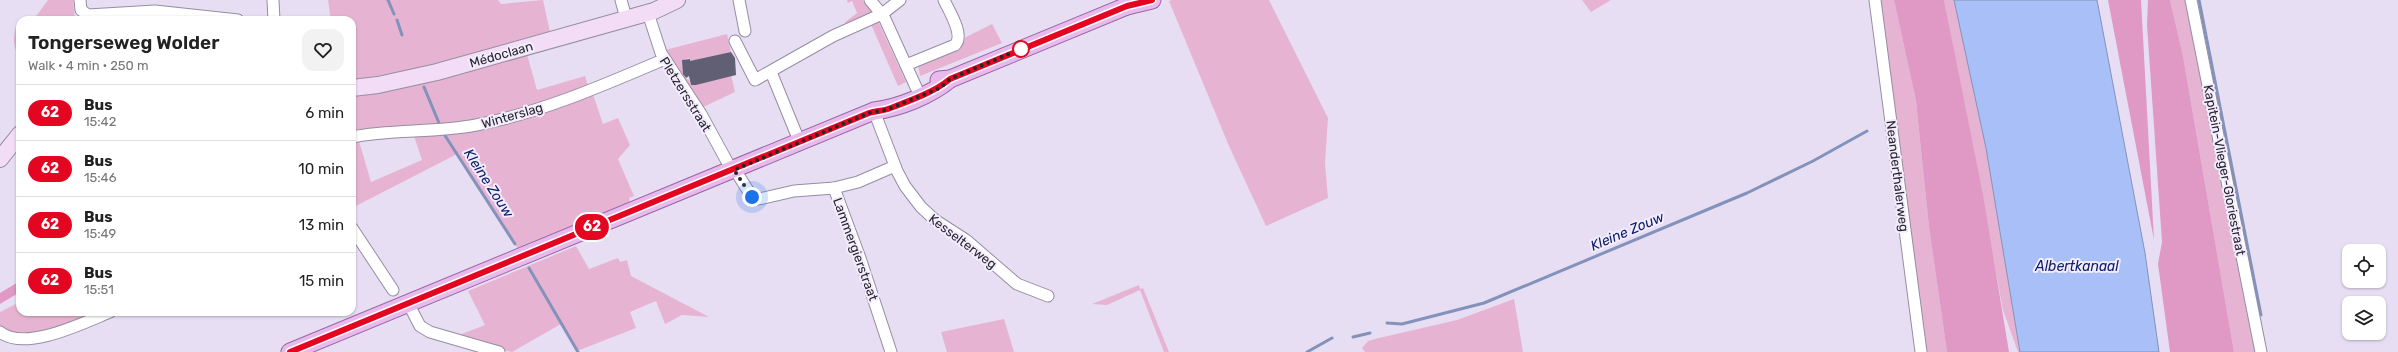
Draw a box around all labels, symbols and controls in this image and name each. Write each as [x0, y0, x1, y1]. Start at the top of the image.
button: heart [302, 29, 344, 71]
text: Tongerseweg Wolder [28, 31, 219, 54]
street label: Médoclaan [468, 38, 535, 71]
unlabelled marker [1012, 40, 1030, 58]
street label: Pletzersstraat [657, 54, 714, 134]
text: Walk · 4 min · 250 m [28, 58, 149, 73]
street label: Kapitein-Vlieger-Gloriestraat [2200, 83, 2248, 257]
text: Bus [84, 96, 112, 114]
street label: Winterslag [480, 100, 545, 132]
text: 62 [41, 104, 59, 121]
text: 6 min [305, 104, 344, 122]
text: 15:42 [84, 114, 116, 129]
street label: Neanderthalerweg [1882, 119, 1912, 233]
water label: Kleine Zouw [460, 146, 517, 221]
text: Bus [84, 152, 112, 170]
text: 62 [41, 160, 59, 177]
text: 10 min [298, 160, 344, 178]
text: 15:46 [84, 170, 117, 185]
your location [742, 187, 762, 207]
street label: Lammergierstraat [829, 196, 881, 303]
text: Bus [84, 208, 112, 226]
water label: Kleine Zouw [1588, 208, 1667, 255]
street label: Kesselterweg [925, 211, 1000, 273]
line badge: 62 [574, 214, 610, 240]
text: 62 [41, 216, 59, 233]
text: 13 min [299, 216, 344, 234]
text: 62 [583, 218, 601, 235]
text: 15:49 [84, 226, 116, 241]
map controls [2342, 244, 2386, 340]
button: locate [2342, 244, 2386, 288]
water label: Albertkanaal [2034, 258, 2119, 275]
text: Bus [84, 264, 112, 282]
text: 62 [41, 272, 59, 289]
text: 15 min [299, 272, 344, 290]
text: 15:51 [84, 282, 114, 297]
button: layers [2342, 296, 2386, 340]

